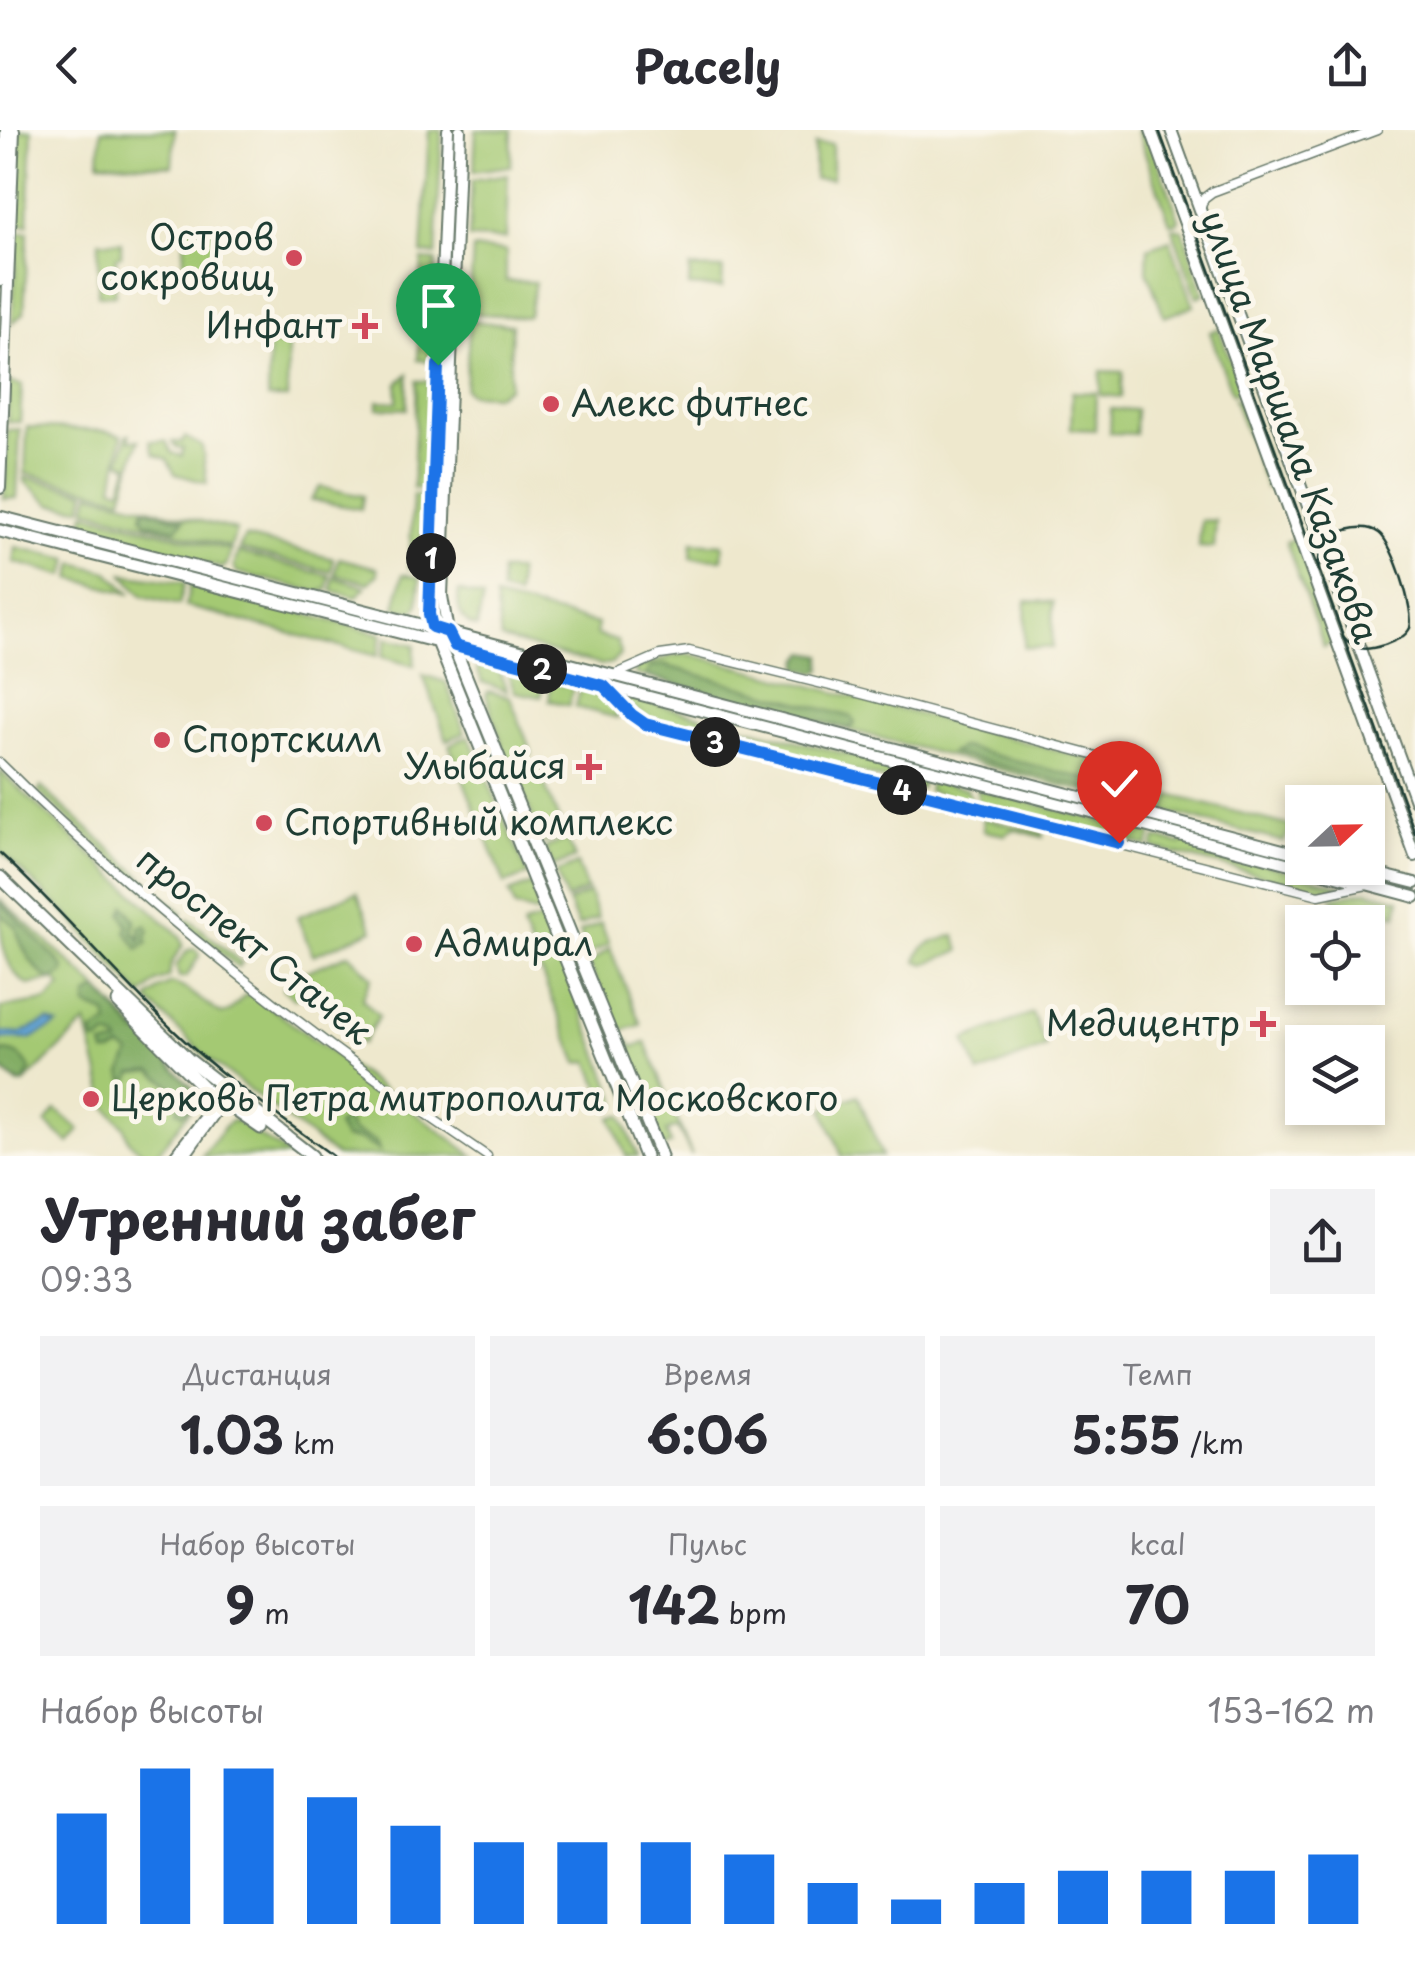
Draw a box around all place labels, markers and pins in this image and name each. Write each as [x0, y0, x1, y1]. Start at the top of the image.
place label: Остров сокровищ [100, 209, 274, 302]
marker: Остров сокровищ [283, 247, 305, 269]
pin [396, 263, 481, 366]
place label: Инфант [206, 297, 342, 350]
marker: Инфант [352, 313, 378, 339]
place label: Алекс фитнес [571, 375, 809, 428]
marker: Алекс фитнес [540, 393, 562, 415]
pin: 1 [406, 533, 456, 583]
pin: 2 [517, 644, 567, 694]
place label: Спортскилл [182, 711, 382, 764]
pin: 3 [690, 717, 740, 767]
marker: Спортскилл [151, 729, 173, 751]
place label: Улыбайся [404, 738, 566, 791]
pin [1077, 741, 1162, 844]
marker: Улыбайся [576, 754, 602, 780]
pin: 4 [877, 765, 927, 815]
place label: Спортивный комплекс [284, 794, 673, 847]
marker: Спортивный комплекс [253, 812, 275, 834]
place label: Адмирал [434, 915, 593, 968]
marker: Адмирал [403, 933, 425, 955]
place label: Медицентр [1046, 995, 1240, 1048]
marker: Медицентр [1250, 1011, 1276, 1037]
place label: Церковь Петра митрополита Московского [111, 1070, 839, 1123]
marker: Церковь Петра митрополита Московского [80, 1088, 102, 1110]

